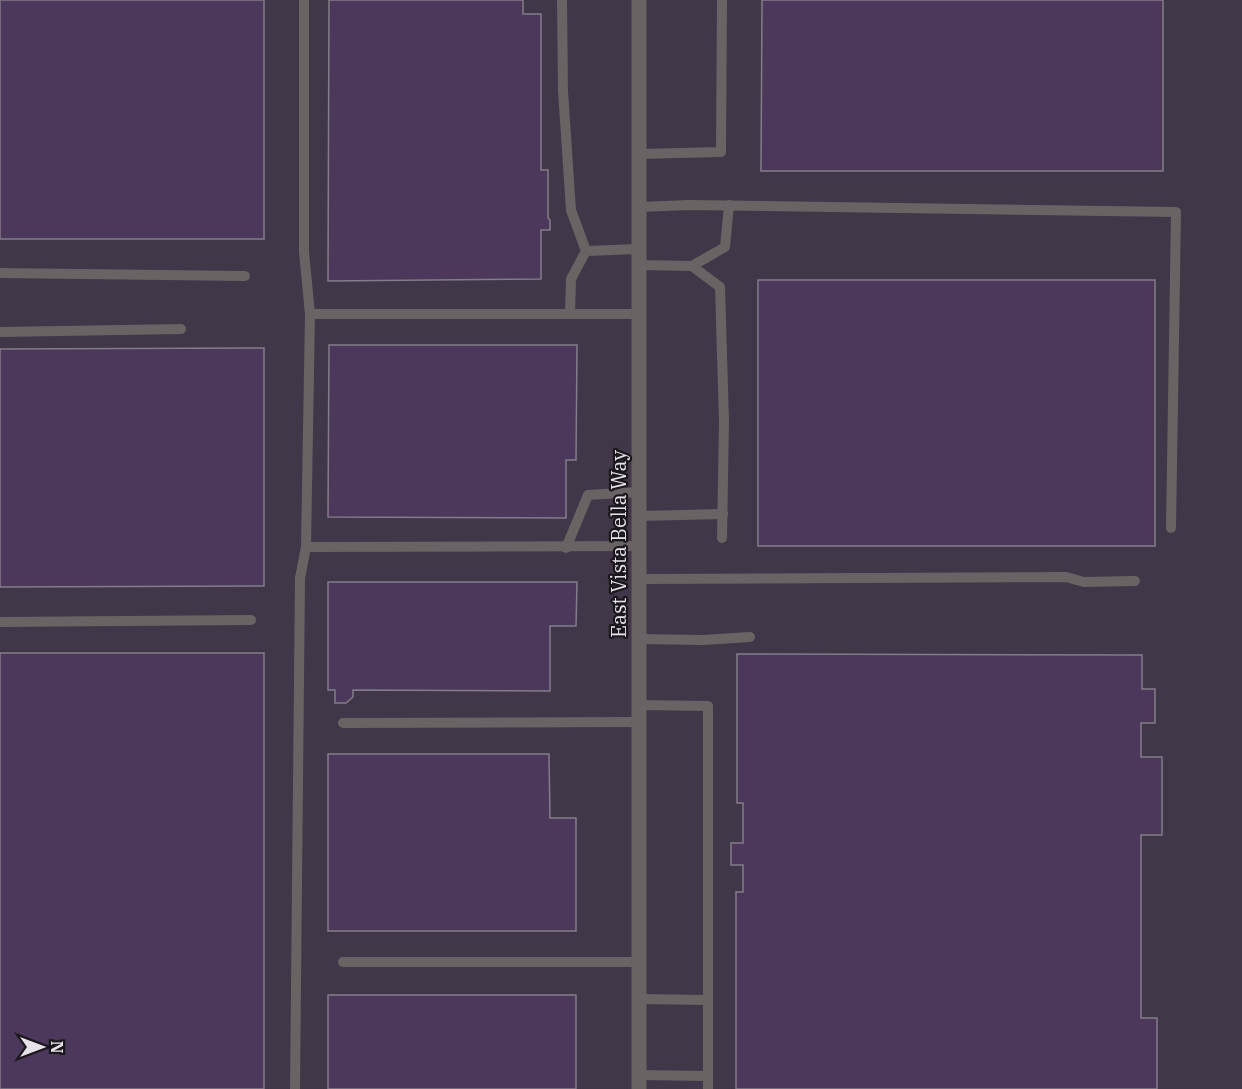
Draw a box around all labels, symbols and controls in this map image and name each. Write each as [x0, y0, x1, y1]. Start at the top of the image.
street label: East Vista Bella Way [605, 450, 632, 638]
north arrow [12, 1017, 72, 1077]
text: N [47, 1041, 67, 1053]

